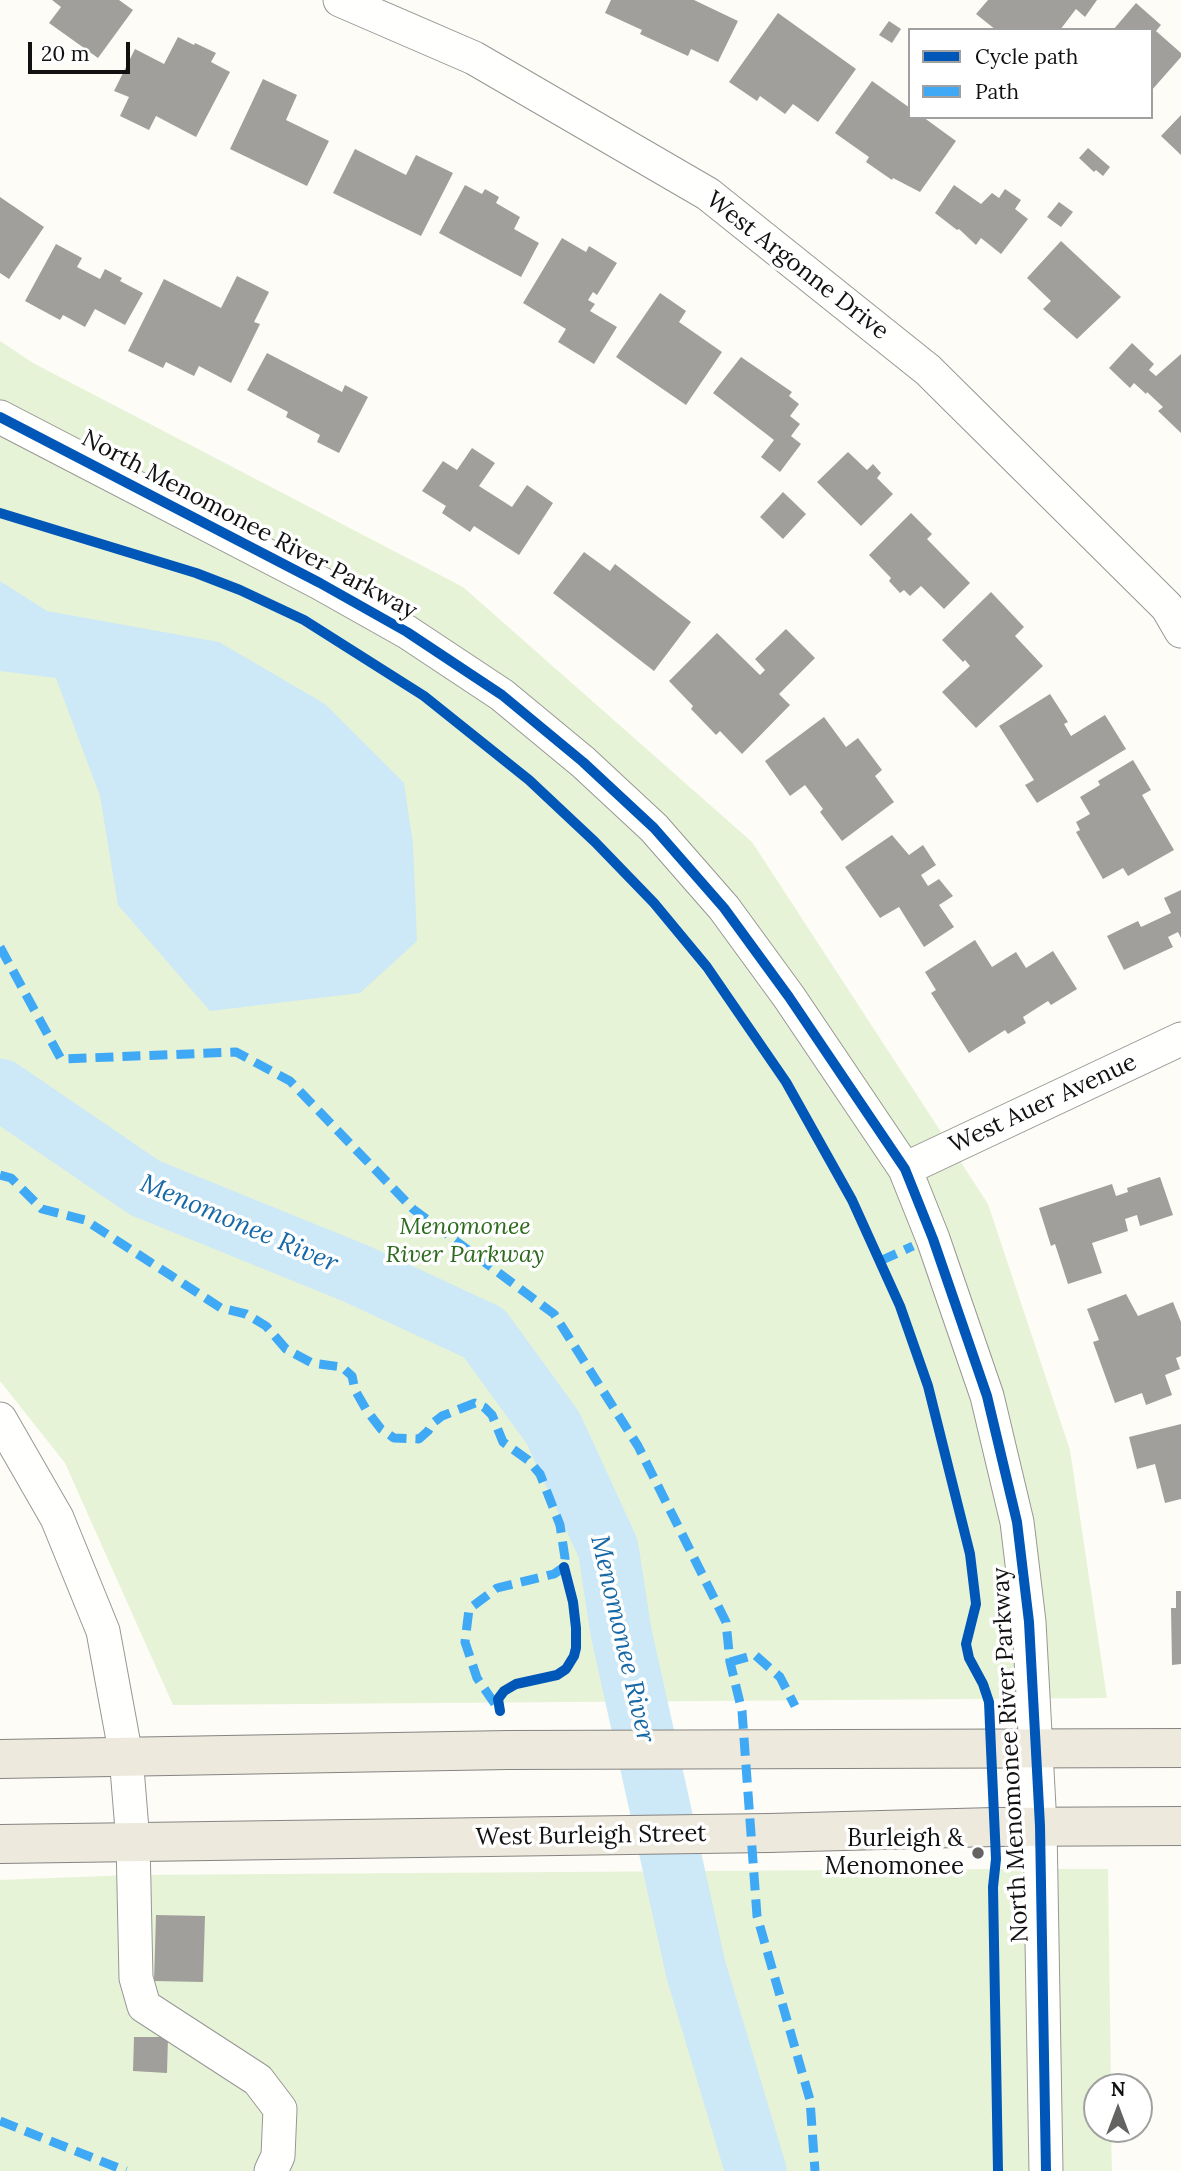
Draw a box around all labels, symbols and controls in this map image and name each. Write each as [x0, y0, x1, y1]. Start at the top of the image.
scale bar [32, 28, 133, 72]
legend [908, 28, 1153, 119]
text: 20 m [41, 40, 90, 67]
text: Cycle path [975, 43, 1078, 70]
text: Path [975, 78, 1019, 105]
street label: West Argonne Drive [700, 186, 894, 346]
street label: North Menomonee River Parkway [76, 424, 422, 626]
street label: West Auer Avenue [945, 1048, 1141, 1160]
water label: Menomonee River [135, 1168, 343, 1280]
park label: Menomonee River Parkway [385, 1213, 545, 1269]
water label: Menomonee River [583, 1532, 661, 1746]
street label: North Menomonee River Parkway [987, 1567, 1035, 1943]
street label: West Burleigh Street [475, 1820, 707, 1852]
place label: Burleigh & Menomonee [825, 1825, 964, 1881]
marker: Burleigh & Menomonee [970, 1845, 986, 1861]
north arrow [1083, 2073, 1153, 2143]
text: N [1111, 2077, 1125, 2101]

